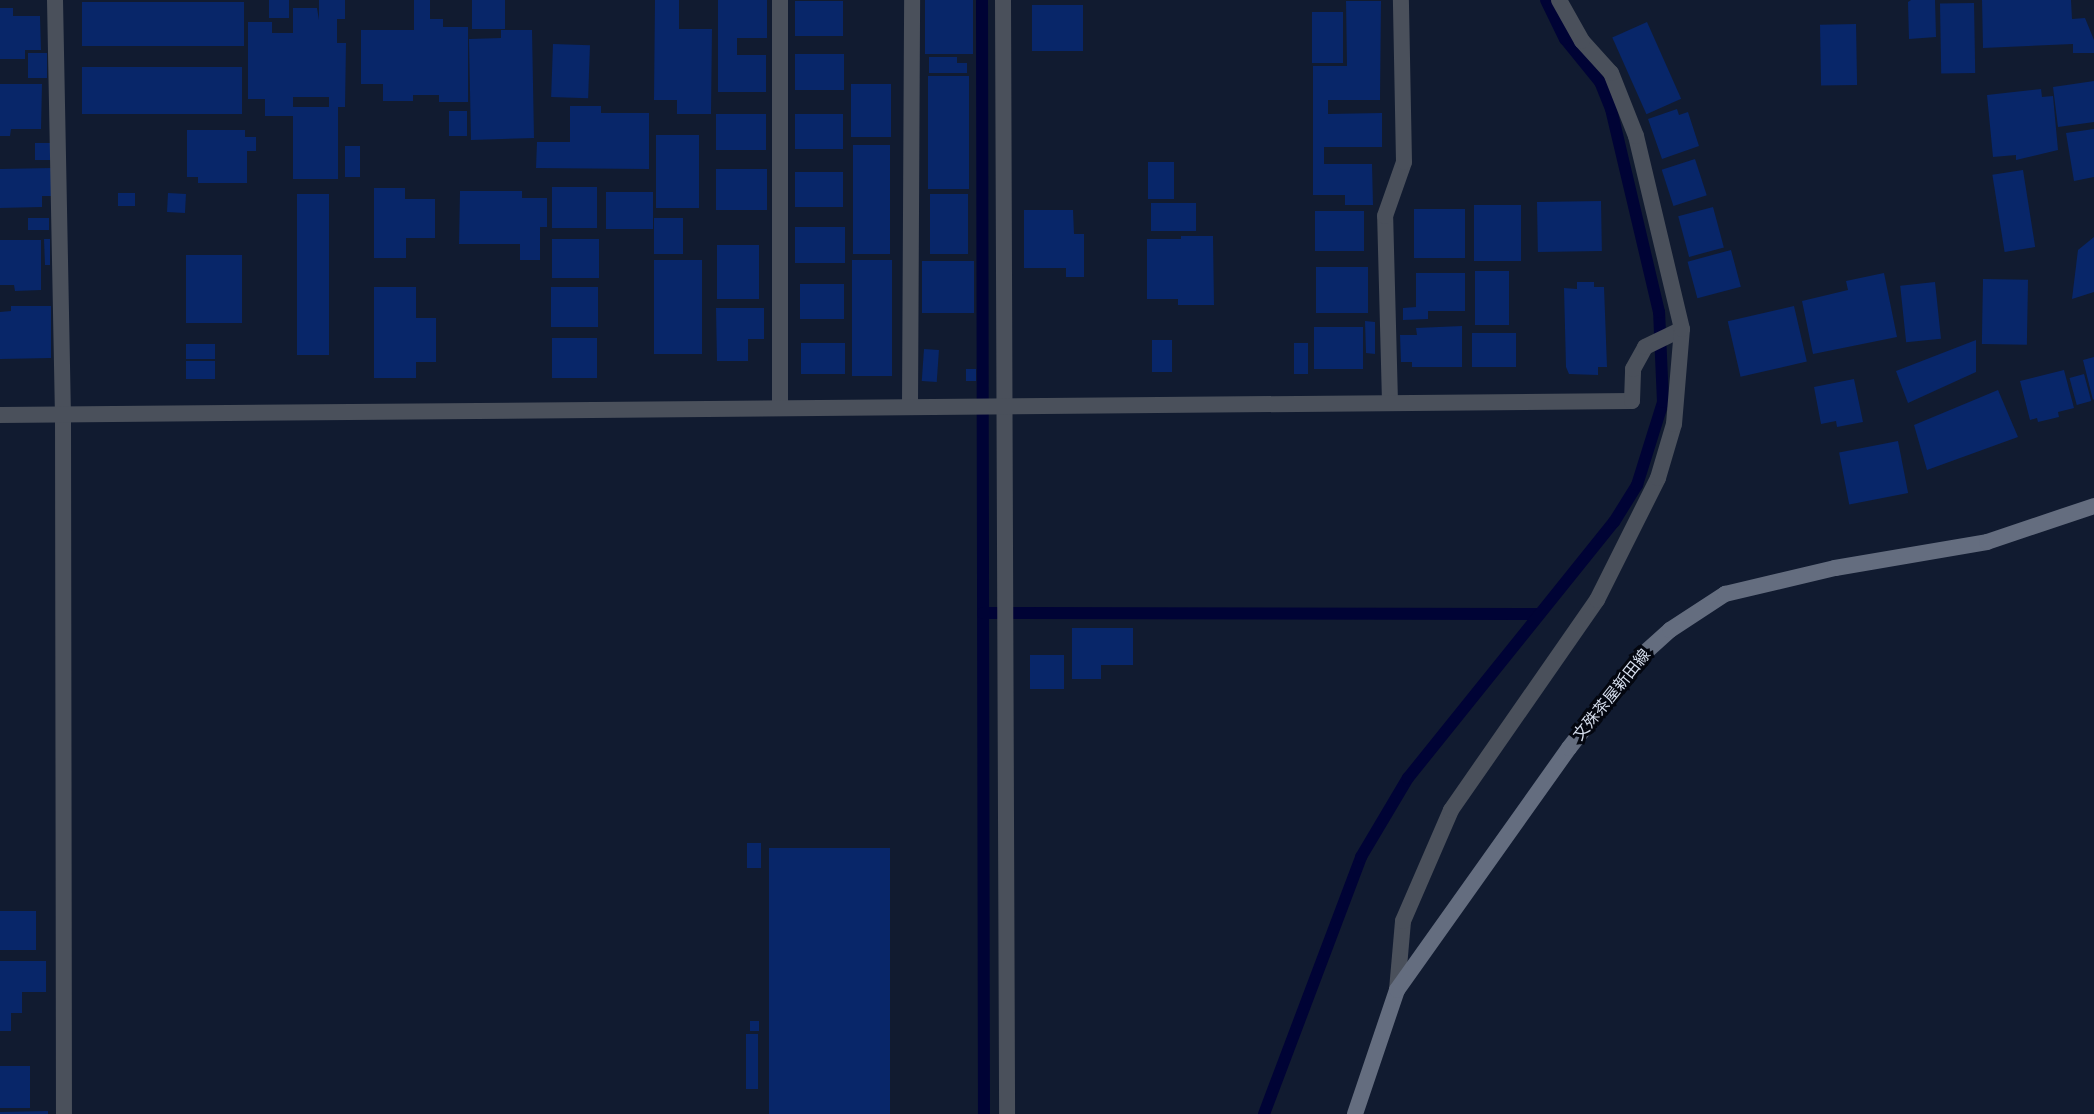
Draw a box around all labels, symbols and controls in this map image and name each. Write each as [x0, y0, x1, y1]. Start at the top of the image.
street label: 文殊茶屋新田線 [1569, 645, 1655, 745]

